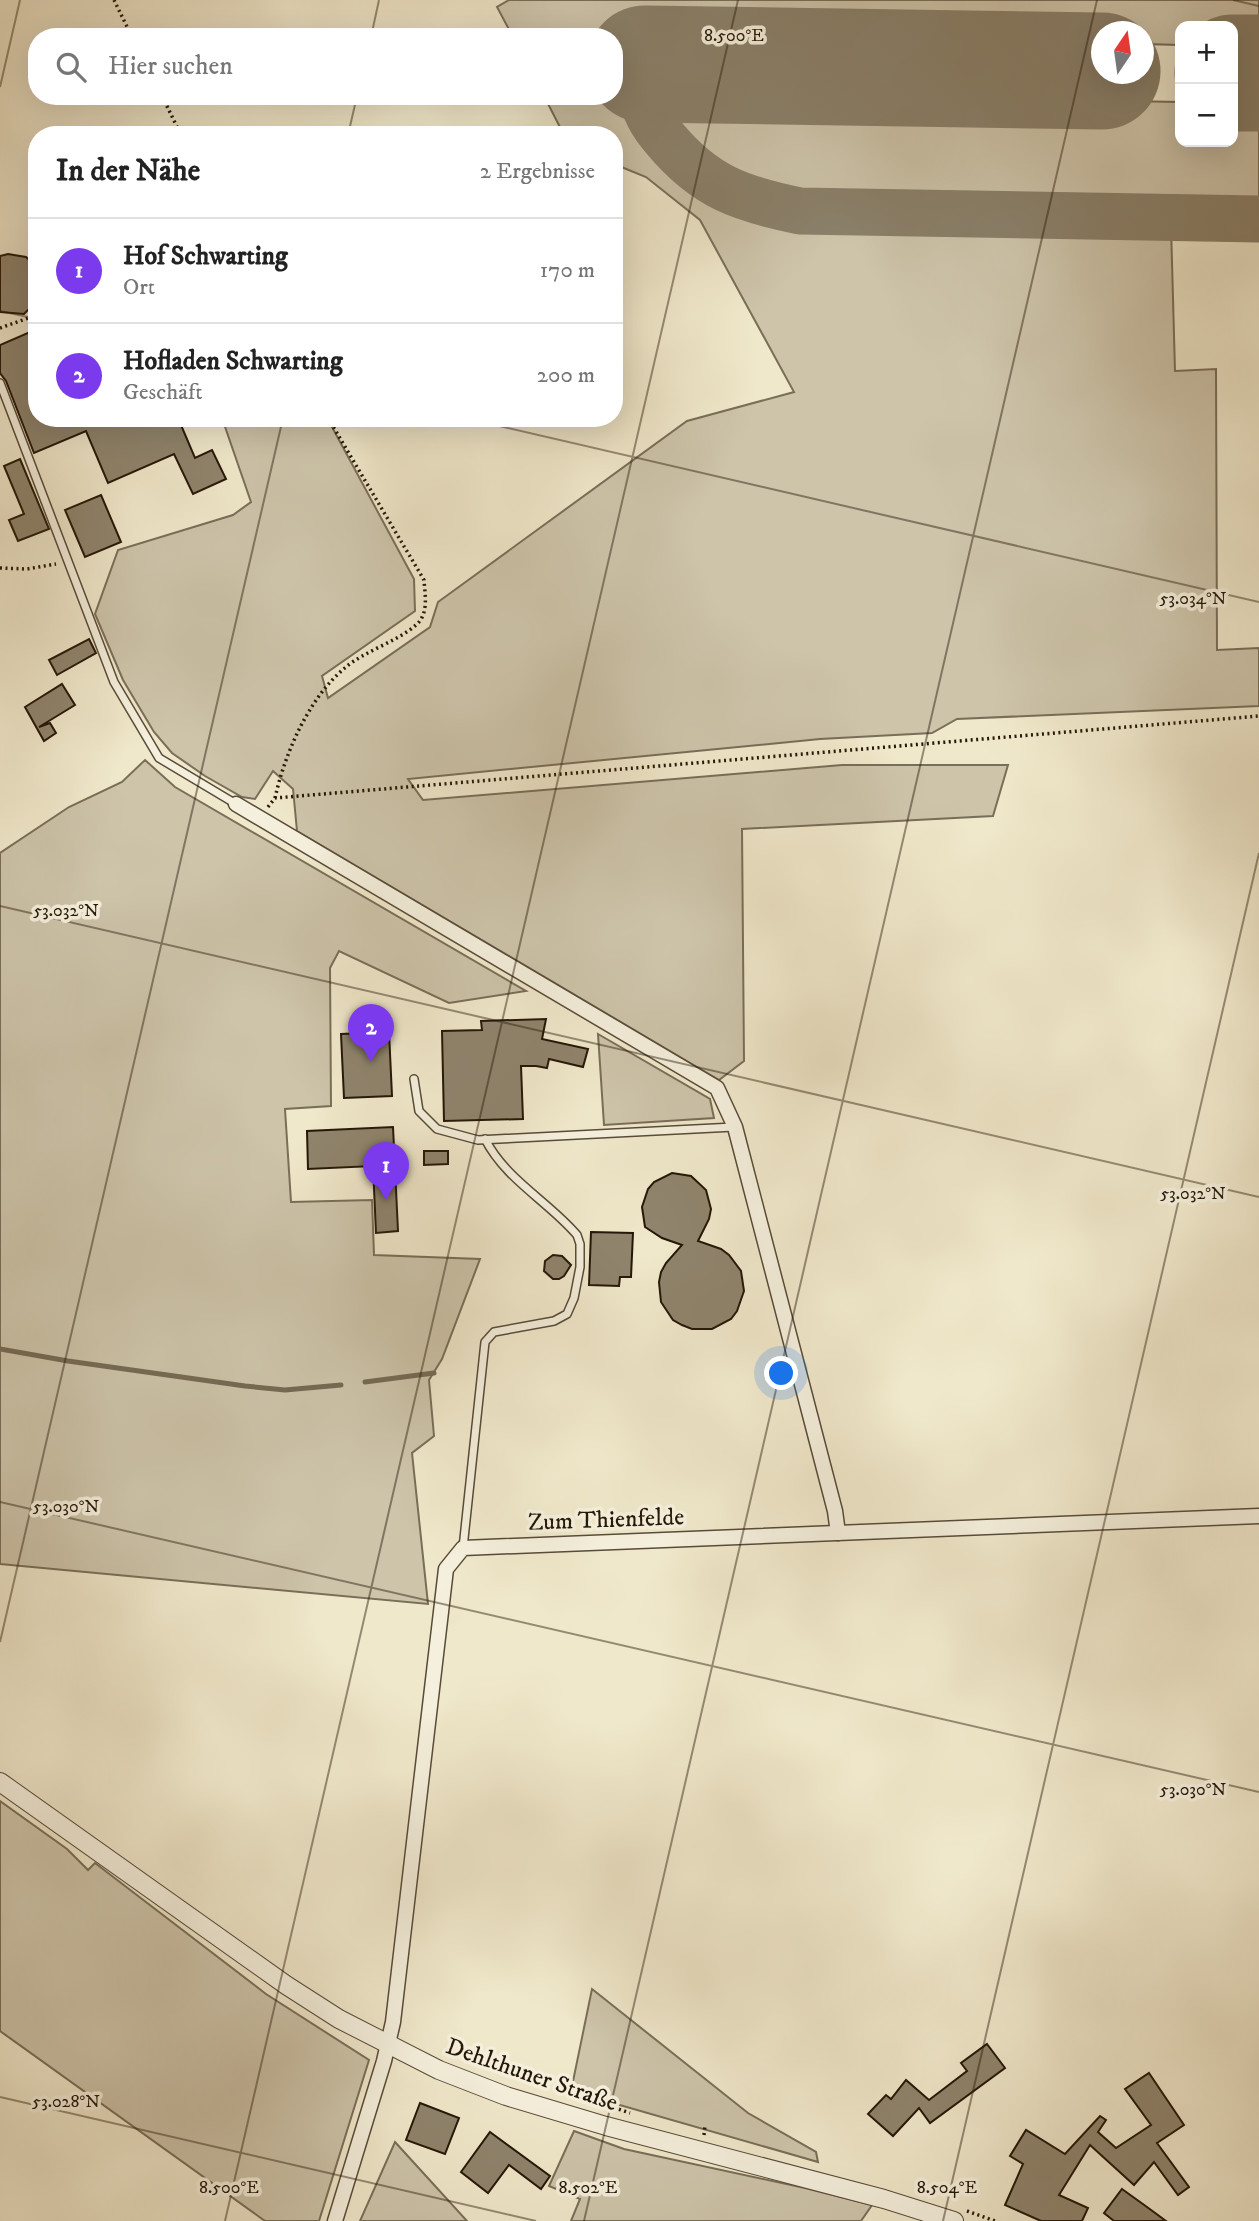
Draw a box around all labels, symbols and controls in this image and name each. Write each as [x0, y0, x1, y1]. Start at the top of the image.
north arrow [1091, 21, 1154, 84]
map controls [1175, 21, 1238, 147]
button: + [1175, 21, 1238, 84]
text: 8.500°E [704, 25, 764, 47]
search box [28, 28, 623, 105]
icon: search [52, 48, 90, 86]
text: Hier suchen [108, 50, 233, 83]
button: − [1175, 84, 1238, 147]
text: In der Nähe [56, 153, 200, 190]
text: 2 Ergebnisse [480, 157, 595, 186]
text: Hof Schwarting [123, 240, 288, 273]
text: 1 [75, 256, 83, 285]
text: 170 m [540, 256, 595, 285]
text: Ort [123, 273, 155, 302]
text: Hofladen Schwarting [123, 345, 343, 378]
text: 2 [73, 361, 85, 390]
text: 200 m [537, 361, 595, 390]
text: Geschäft [123, 378, 203, 407]
text: 53.034°N [1159, 588, 1227, 610]
text: 53.032°N [33, 900, 99, 922]
pin: 2 [348, 1004, 394, 1062]
pin: 1 [363, 1142, 409, 1200]
text: 53.032°N [1160, 1183, 1226, 1205]
your location [764, 1356, 798, 1390]
text: 53.030°N [33, 1496, 99, 1518]
street label: Zum Thienfelde [527, 1502, 685, 1538]
text: 53.030°N [1160, 1779, 1226, 1801]
street label: Dehlthuner Straße [442, 2032, 621, 2118]
text: 53.028°N [32, 2091, 100, 2113]
text: 8.500°E [199, 2177, 259, 2199]
text: 8.502°E [558, 2177, 618, 2199]
text: 8.504°E [917, 2177, 978, 2199]

